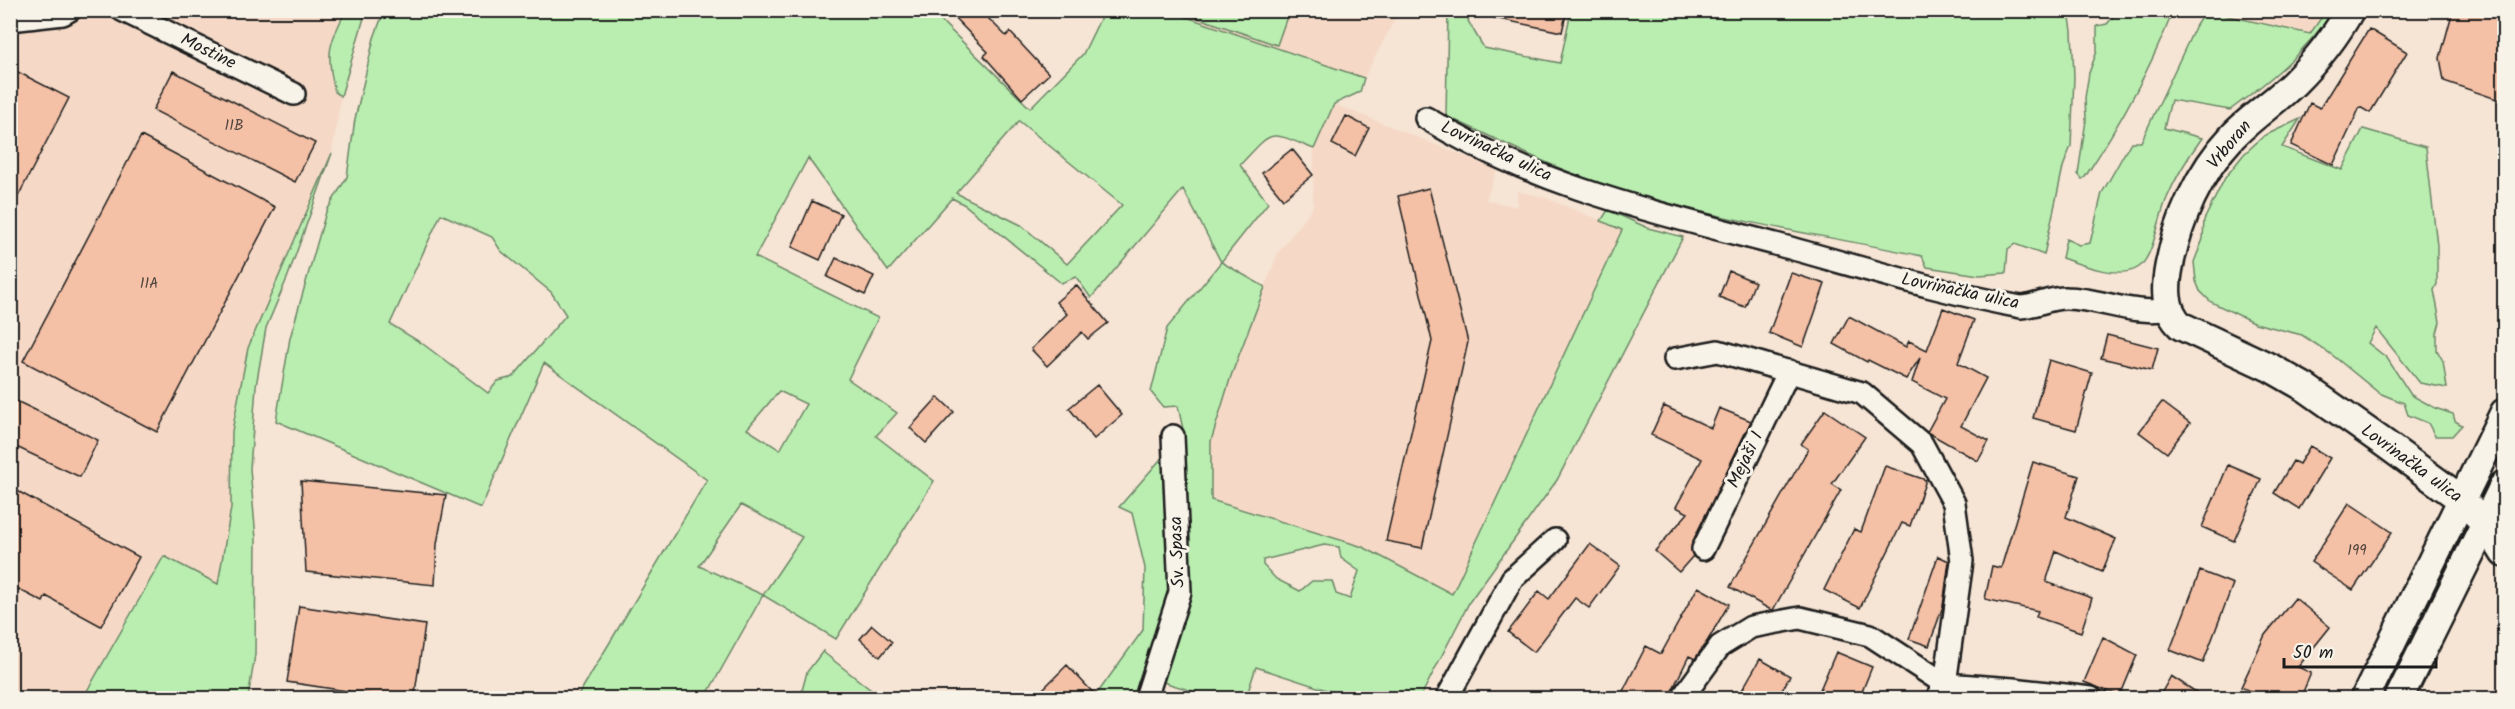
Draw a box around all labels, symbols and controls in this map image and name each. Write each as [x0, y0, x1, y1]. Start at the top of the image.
street label: Mostine [175, 26, 241, 78]
house number: 11B [225, 114, 243, 138]
street label: Lovrinačka ulica [1436, 114, 1556, 190]
street label: Vrboran [2201, 114, 2259, 176]
street label: Lovrinačka ulica [1898, 265, 2022, 319]
house number: 11A [140, 272, 158, 296]
street label: Lovrinačka ulica [2354, 417, 2468, 511]
street label: Mejaši I [1720, 427, 1772, 493]
street label: Sv. Spasa [1162, 516, 1194, 588]
house number: 199 [2347, 539, 2367, 563]
scale bar [2284, 631, 2436, 669]
text: 50 m [2293, 639, 2333, 668]

